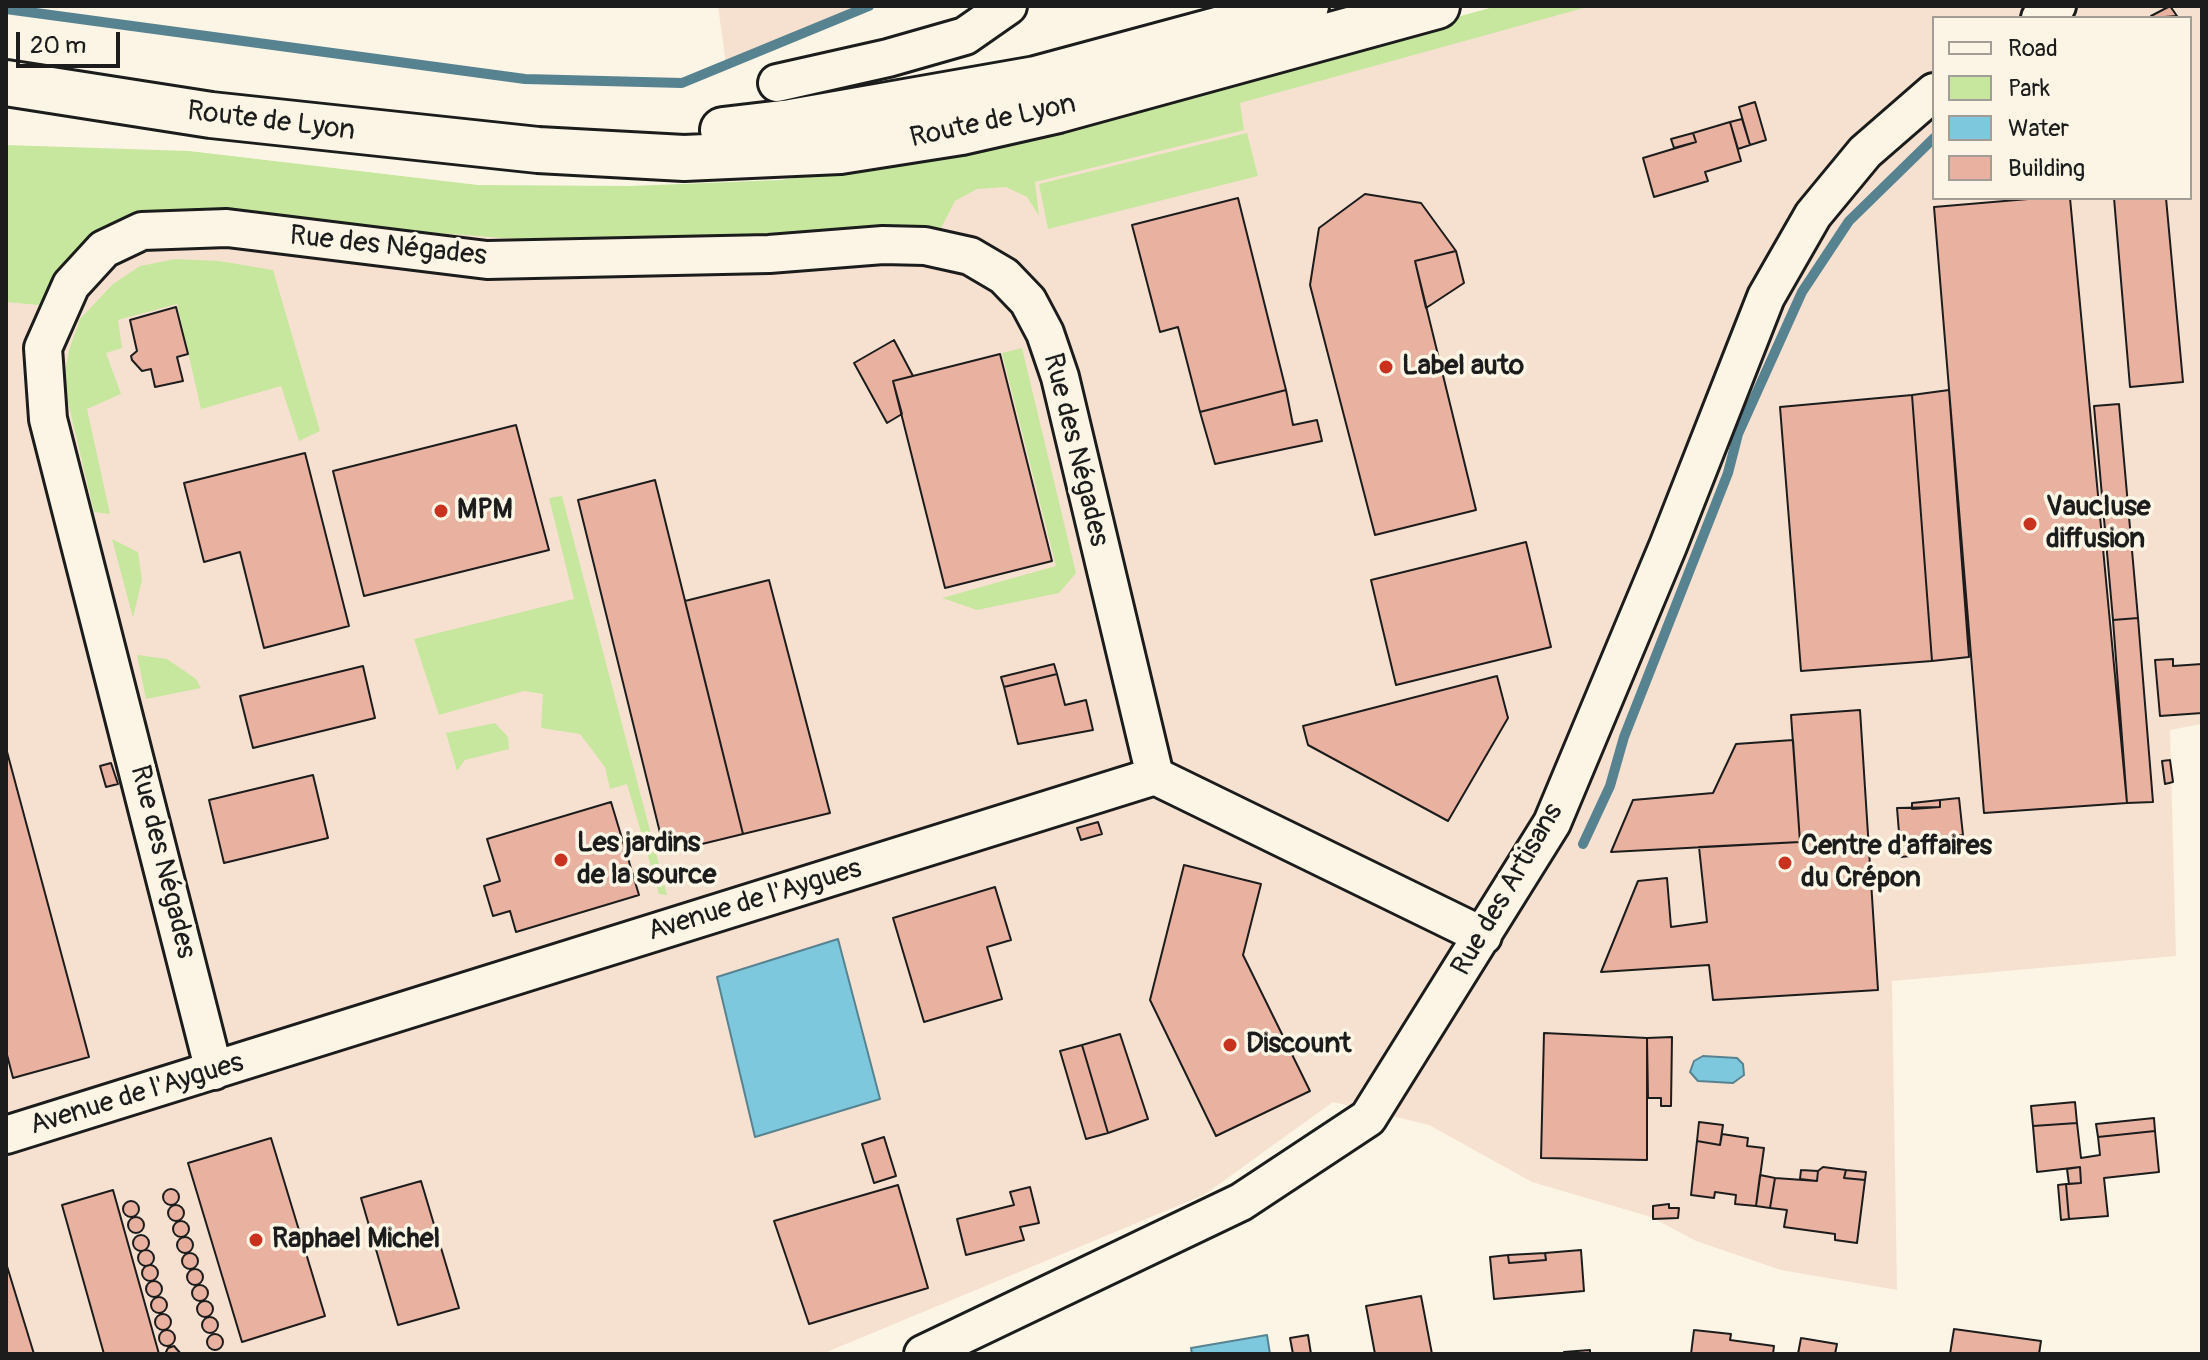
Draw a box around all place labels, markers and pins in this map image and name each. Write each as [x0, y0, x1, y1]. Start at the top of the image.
place label: Label auto [1402, 350, 1524, 384]
marker: Label auto [1377, 358, 1395, 376]
place label: Vaucluse diffusion [2046, 491, 2151, 557]
place label: MPM [457, 494, 513, 528]
marker: MPM [432, 502, 450, 520]
marker: Vaucluse diffusion [2021, 515, 2039, 533]
place label: Les jardins de la source [577, 827, 716, 893]
place label: Centre d'affaires du Crépon [1801, 830, 1992, 896]
marker: Les jardins de la source [552, 851, 570, 869]
marker: Centre d'affaires du Crépon [1776, 854, 1794, 872]
place label: Discount [1246, 1028, 1351, 1062]
marker: Discount [1221, 1036, 1239, 1054]
place label: Raphael Michel [272, 1223, 440, 1257]
marker: Raphael Michel [247, 1231, 265, 1249]

